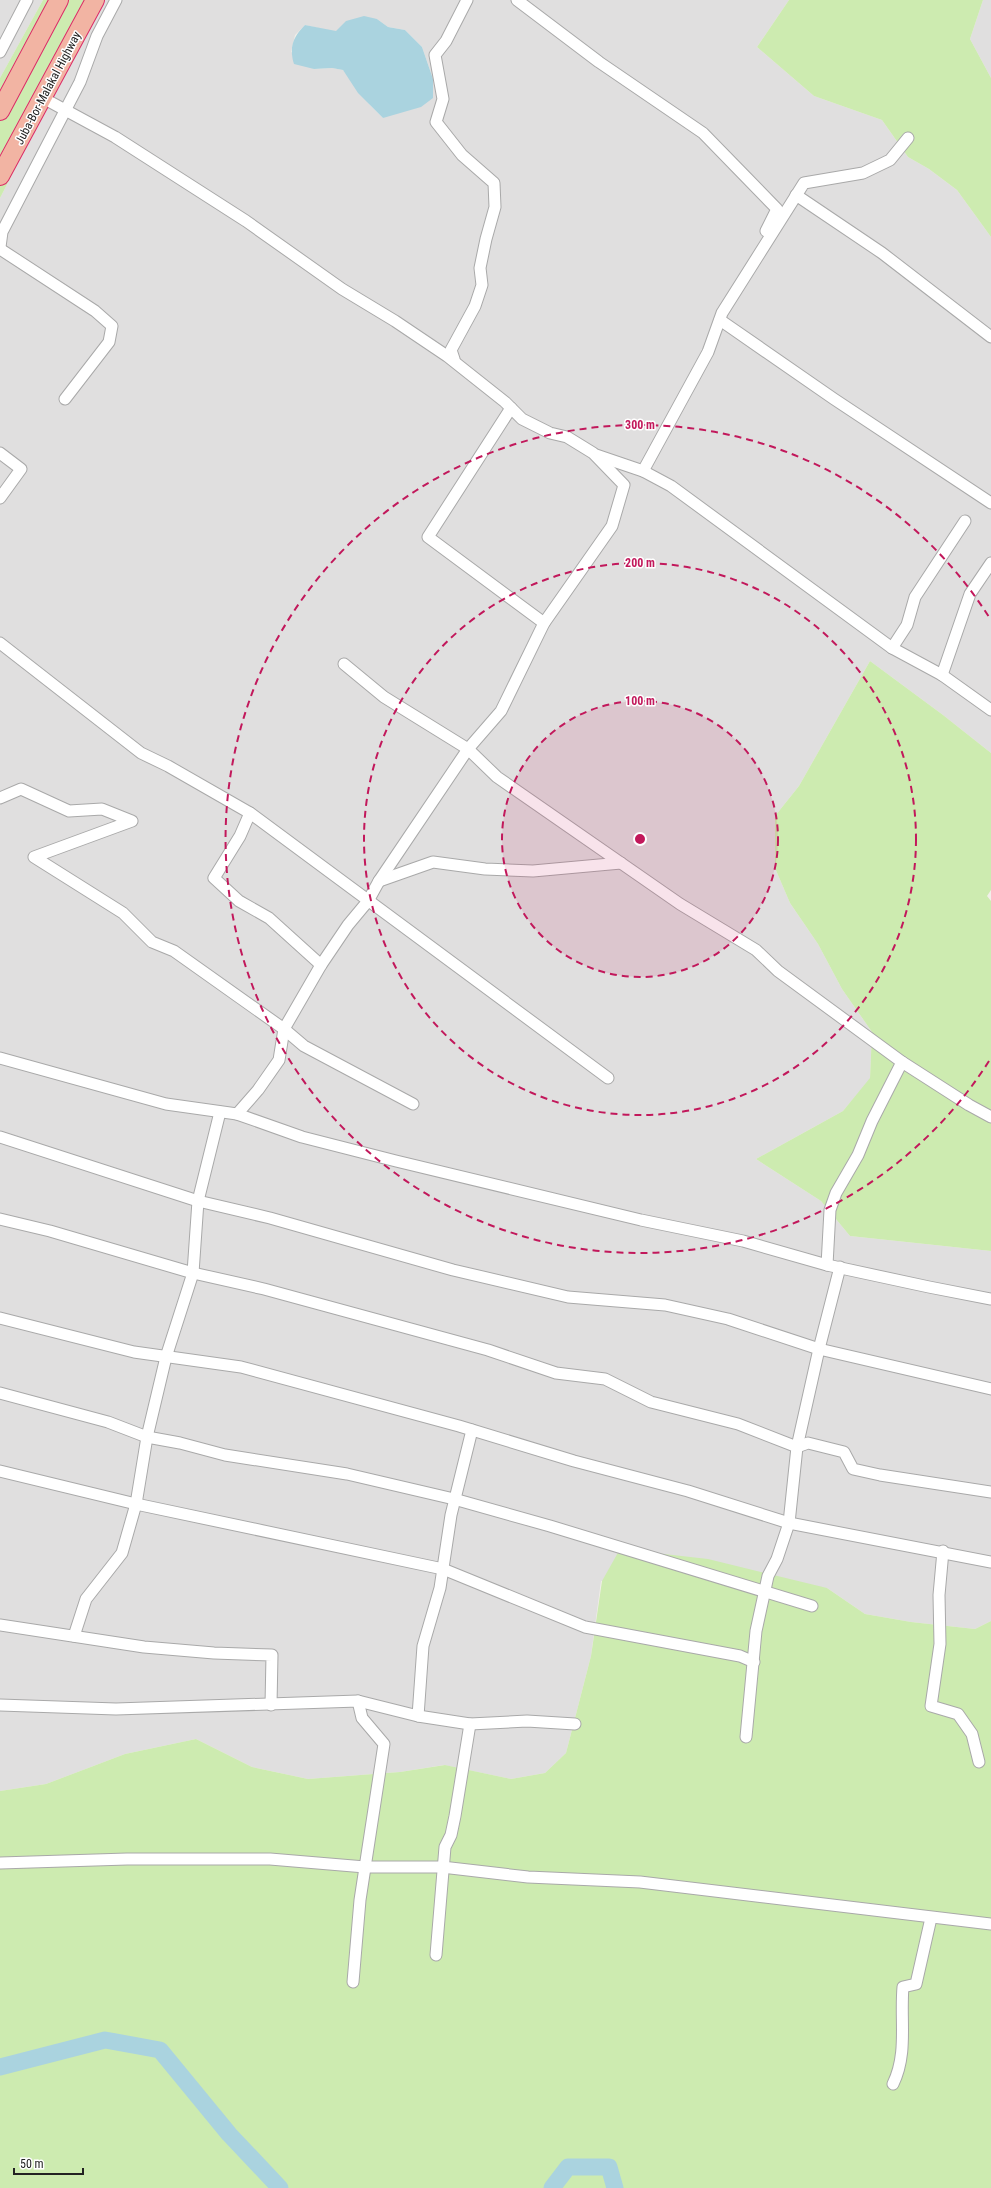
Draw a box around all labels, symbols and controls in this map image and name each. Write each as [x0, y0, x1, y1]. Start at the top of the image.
street label: Juba-Bor-Malakal Highway [12, 29, 84, 147]
text: 300 m [625, 418, 655, 432]
text: 200 m [625, 556, 655, 570]
text: 100 m [625, 694, 655, 708]
centre of rings [633, 832, 647, 846]
scale bar [14, 2150, 83, 2176]
text: 50 m [20, 2157, 44, 2171]

